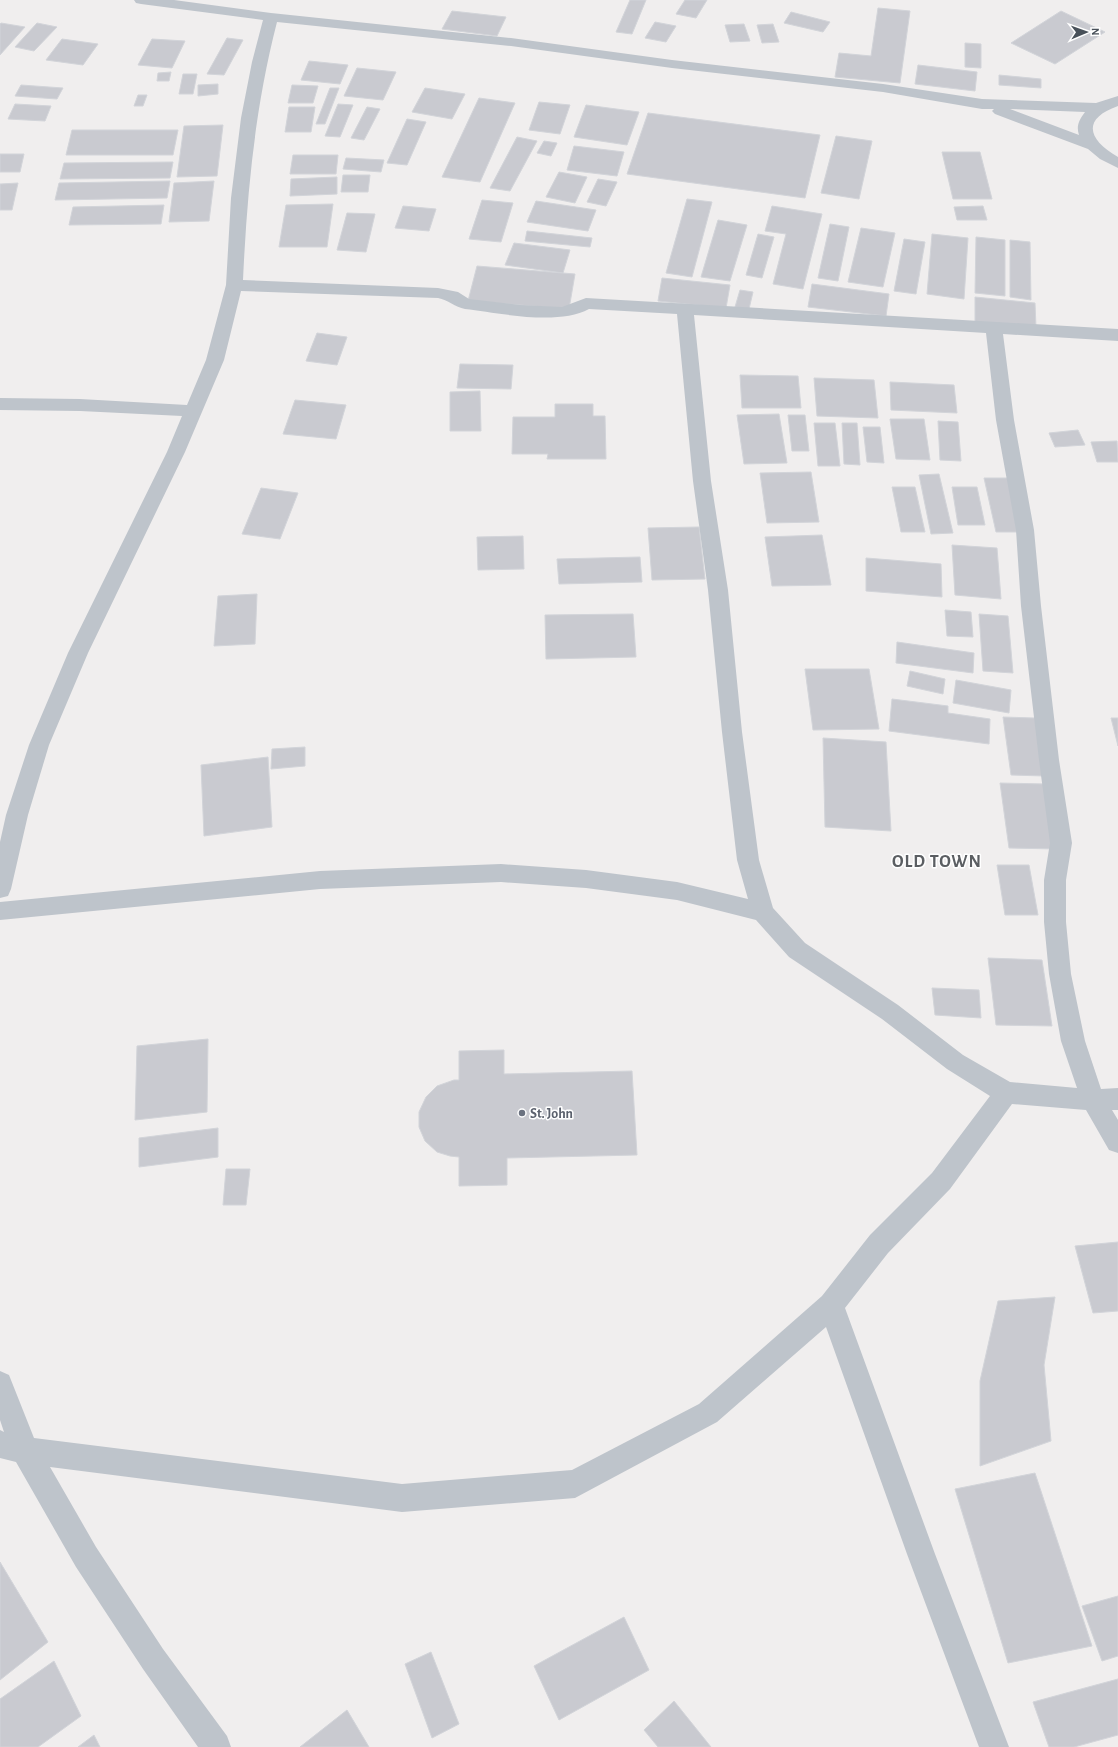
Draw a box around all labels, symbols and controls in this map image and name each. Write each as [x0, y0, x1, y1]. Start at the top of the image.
north arrow [1066, 12, 1106, 52]
text: N [1090, 28, 1101, 36]
district label: OLD TOWN [892, 853, 982, 871]
place label: St. John [530, 1107, 573, 1121]
marker: St. John [517, 1108, 527, 1118]

